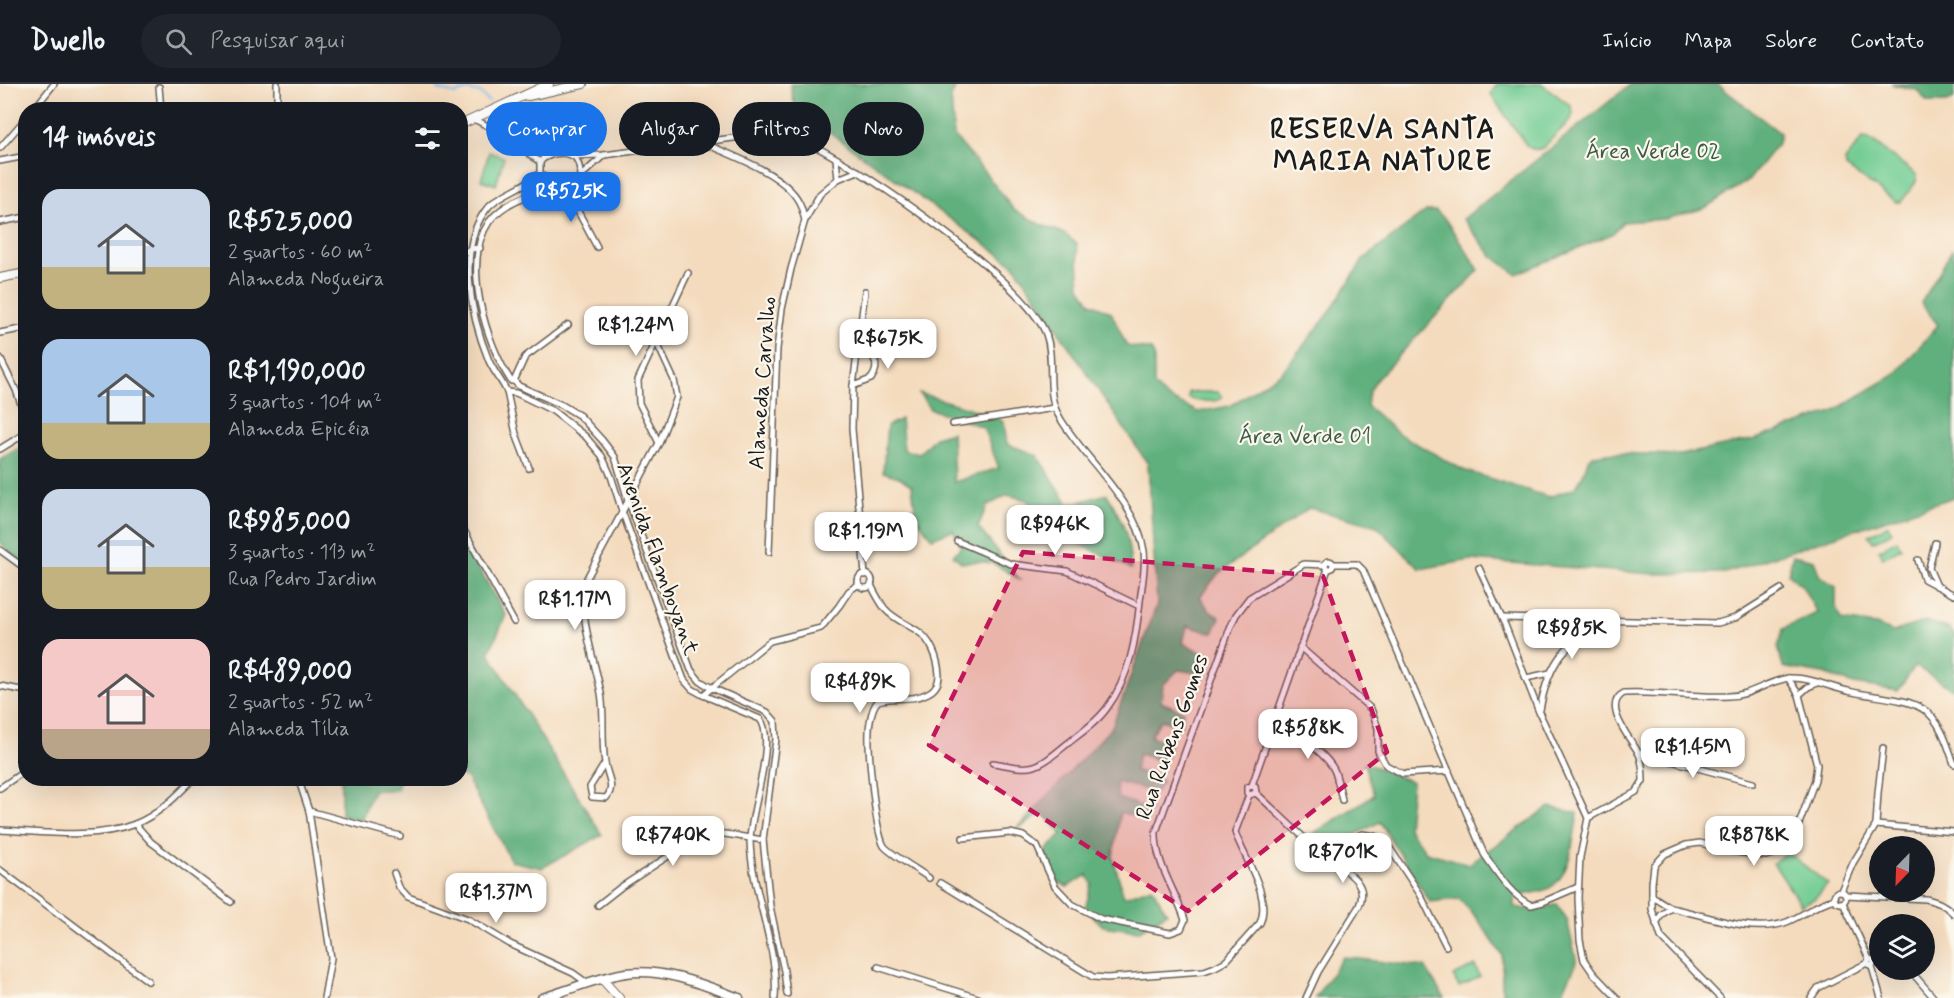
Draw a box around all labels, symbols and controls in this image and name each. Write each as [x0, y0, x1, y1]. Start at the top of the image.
search box [141, 14, 561, 68]
text: Dwello [30, 23, 105, 60]
icon: search [162, 25, 195, 58]
text: Pesquisar aqui [210, 27, 345, 55]
text: Início [1602, 27, 1652, 55]
text: Mapa [1685, 27, 1732, 55]
text: Sobre [1765, 27, 1817, 55]
text: Contato [1850, 27, 1924, 55]
chip: Comprar [486, 102, 607, 156]
chip: Alugar [619, 102, 720, 156]
chip: Filtros [732, 102, 831, 156]
chip: Novo [843, 102, 924, 156]
district label: RESERVA SANTA MARIA NATURE [1270, 112, 1496, 181]
text: 14 imóveis [42, 121, 156, 155]
icon: filters [411, 122, 444, 155]
park label: Área Verde 02 [1586, 137, 1720, 166]
pin: R$525K [522, 172, 620, 223]
text: R$525K [535, 178, 607, 205]
text: R$525,000 [228, 205, 353, 239]
icon: home [90, 213, 162, 285]
text: 2 quartos · 60 m² [228, 239, 372, 266]
text: Alameda Nogueira [228, 266, 384, 293]
street label: Alameda Carvalho [743, 296, 783, 470]
pin: R$1.24M [581, 306, 691, 357]
text: R$1.24M [598, 312, 674, 339]
pin: R$675K [839, 319, 937, 370]
text: R$675K [854, 325, 922, 352]
text: R$1,190,000 [228, 355, 366, 389]
icon: home [90, 363, 162, 435]
text: 3 quartos · 104 m² [228, 389, 382, 416]
text: Alameda Epicéia [228, 416, 370, 443]
park label: Área Verde 01 [1239, 422, 1371, 451]
street label: Avenida Flamboyant [609, 459, 705, 659]
text: R$985,000 [228, 505, 351, 539]
pin: R$946K [1006, 505, 1104, 556]
text: R$946K [1021, 511, 1089, 538]
pin: R$1.19M [811, 512, 921, 563]
icon: home [90, 513, 162, 585]
text: R$1.19M [829, 518, 903, 545]
text: 3 quartos · 113 m² [228, 539, 375, 566]
text: Rua Pedro Jardim [228, 566, 377, 593]
pin: R$1.17M [520, 580, 630, 631]
text: R$1.17M [538, 586, 612, 613]
pin: R$985K [1523, 609, 1621, 660]
text: R$985K [1537, 615, 1607, 642]
street label: Rua Rubens Gomes [1130, 650, 1216, 824]
text: R$489,000 [228, 655, 352, 689]
icon: home [90, 663, 162, 735]
pin: R$489K [811, 663, 909, 714]
text: R$489K [825, 669, 895, 696]
text: 2 quartos · 52 m² [228, 689, 373, 716]
pin: R$588K [1259, 709, 1357, 760]
text: R$588K [1272, 715, 1344, 742]
text: Alameda Tília [228, 716, 349, 743]
pin: R$1.45M [1638, 728, 1748, 779]
text: R$1.45M [1655, 734, 1731, 761]
pin: R$740K [624, 816, 722, 867]
pin: R$878K [1705, 816, 1803, 867]
text: R$740K [636, 822, 710, 849]
text: R$878K [1719, 822, 1789, 849]
pin: R$701K [1294, 833, 1392, 884]
north arrow [1869, 836, 1935, 902]
map controls [1869, 836, 1935, 980]
text: R$701K [1309, 839, 1377, 866]
pin: R$1.37M [441, 873, 551, 924]
text: R$1.37M [459, 879, 533, 906]
button: layers [1869, 914, 1935, 980]

